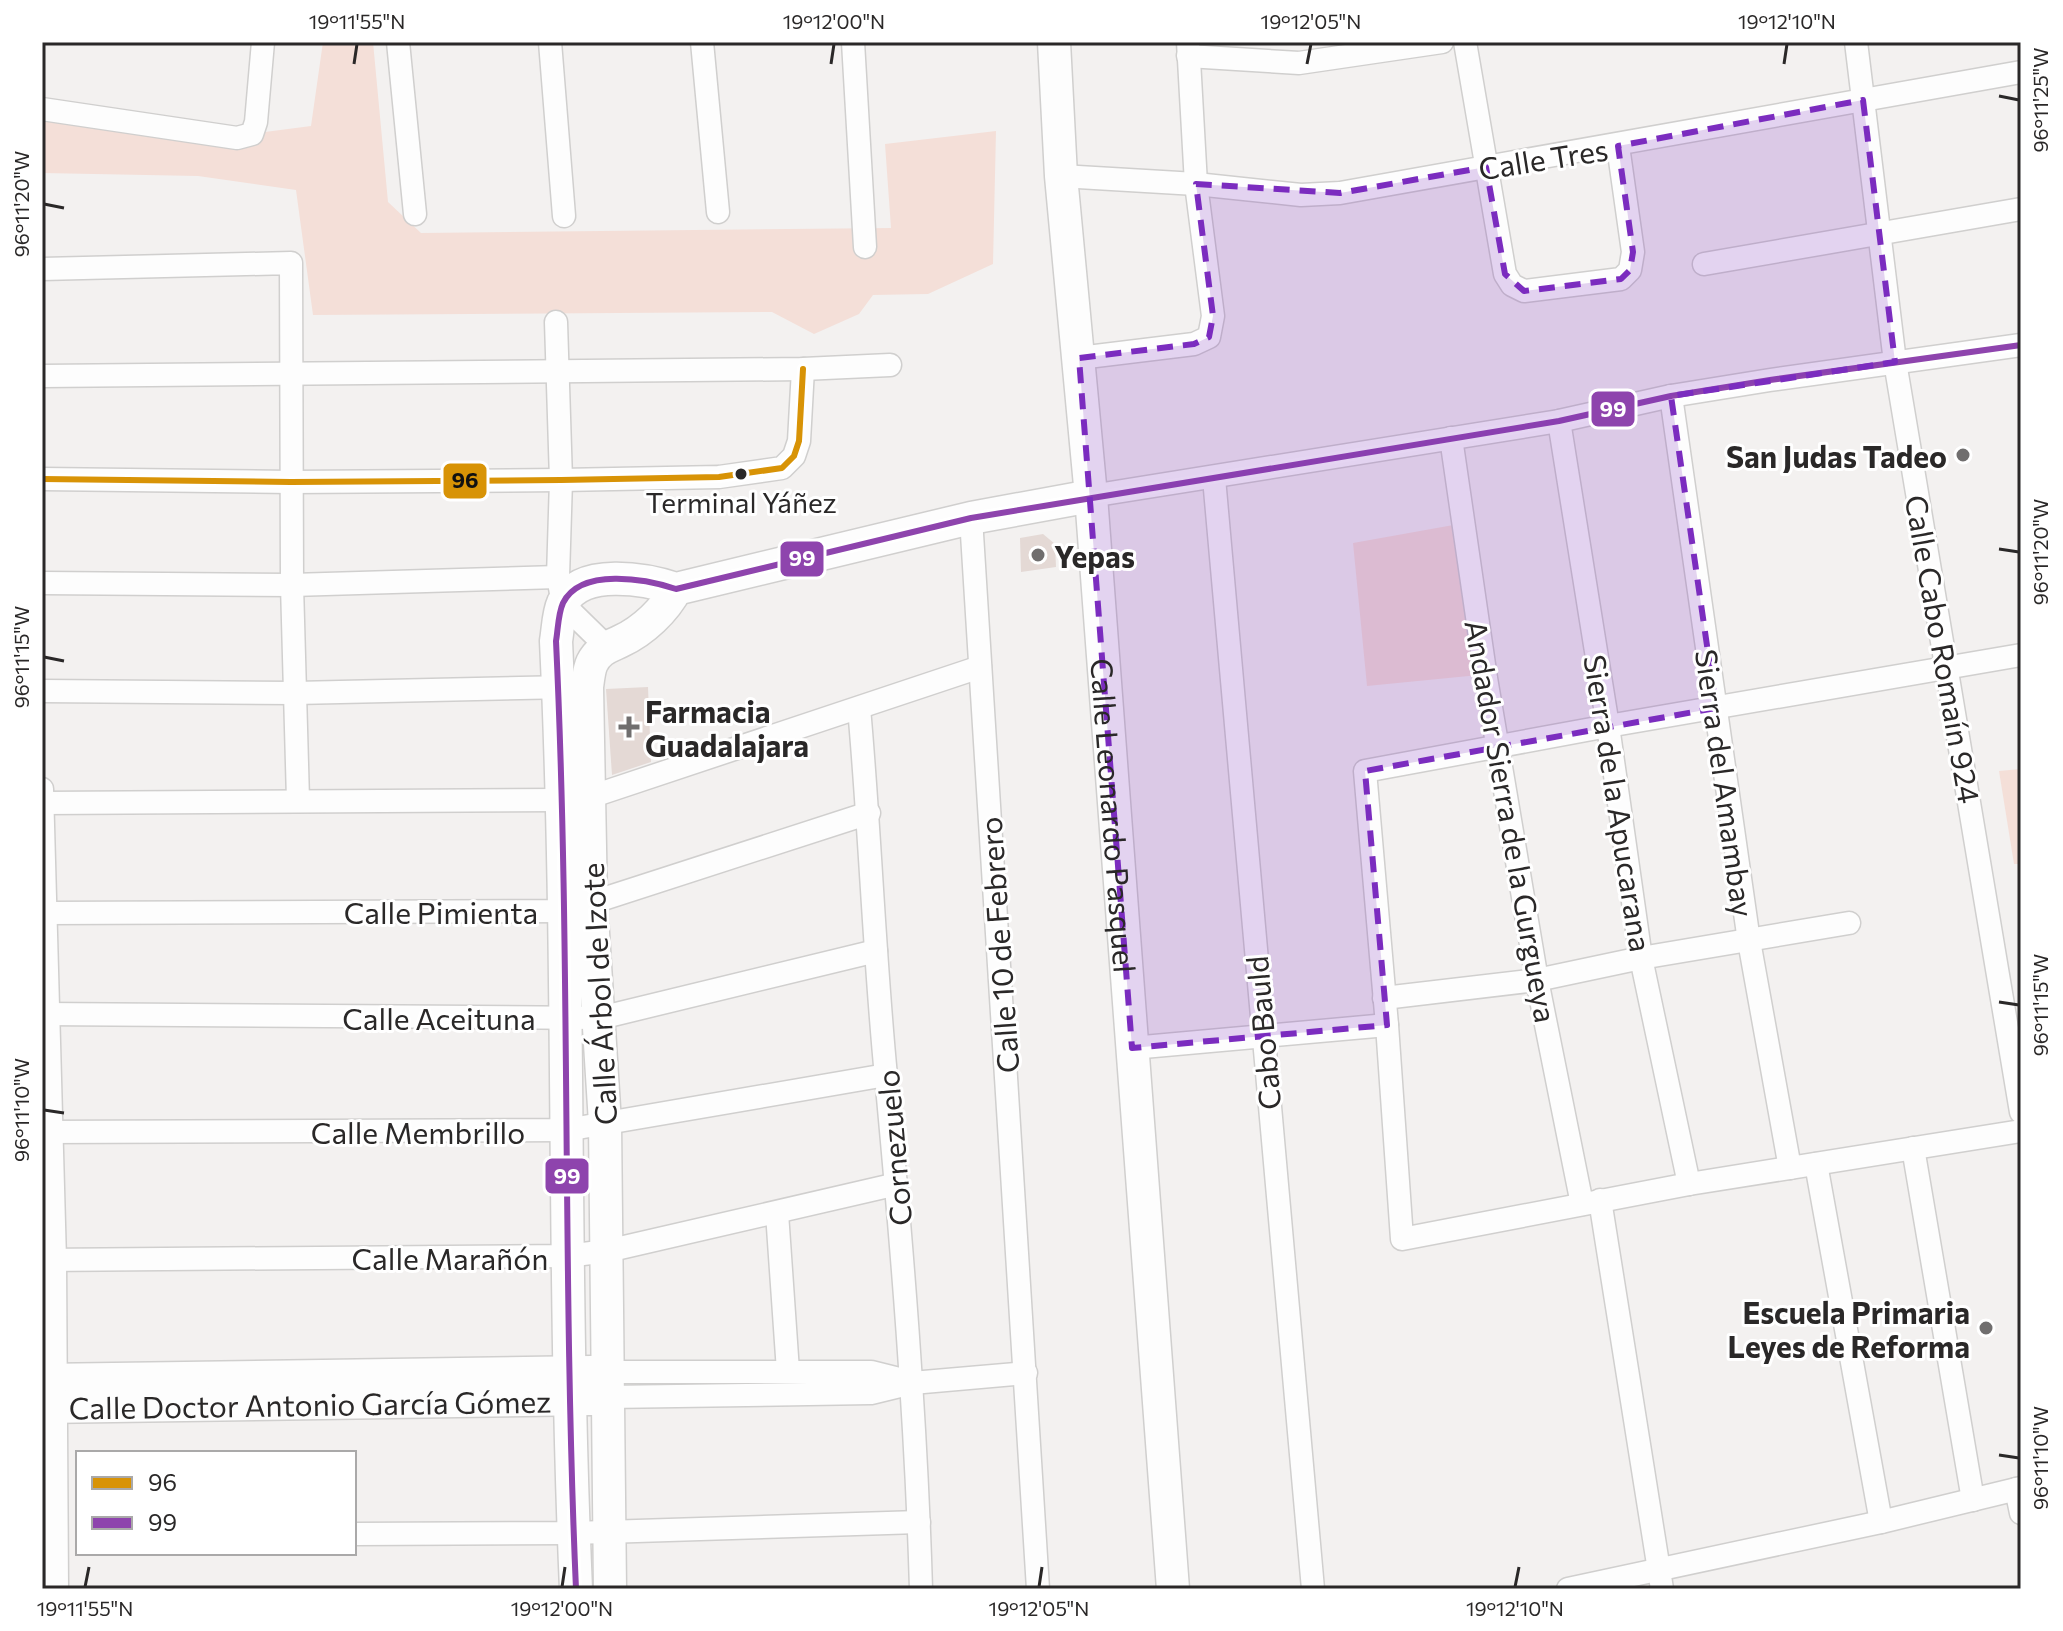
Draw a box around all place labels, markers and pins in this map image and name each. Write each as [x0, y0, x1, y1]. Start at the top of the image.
place label: San Judas Tadeo [1726, 437, 1947, 474]
marker: San Judas Tadeo [1954, 446, 1972, 464]
marker: Terminal Yáñez [733, 466, 749, 482]
place label: Terminal Yáñez [645, 485, 837, 519]
place label: Yepas [1054, 537, 1135, 574]
marker: Yepas [1029, 546, 1047, 564]
place label: Farmacia Guadalajara [645, 692, 809, 763]
marker: Farmacia Guadalajara [620, 718, 638, 736]
place label: Escuela Primaria Leyes de Reforma [1727, 1293, 1970, 1364]
marker: Escuela Primaria Leyes de Reforma [1977, 1319, 1995, 1337]

